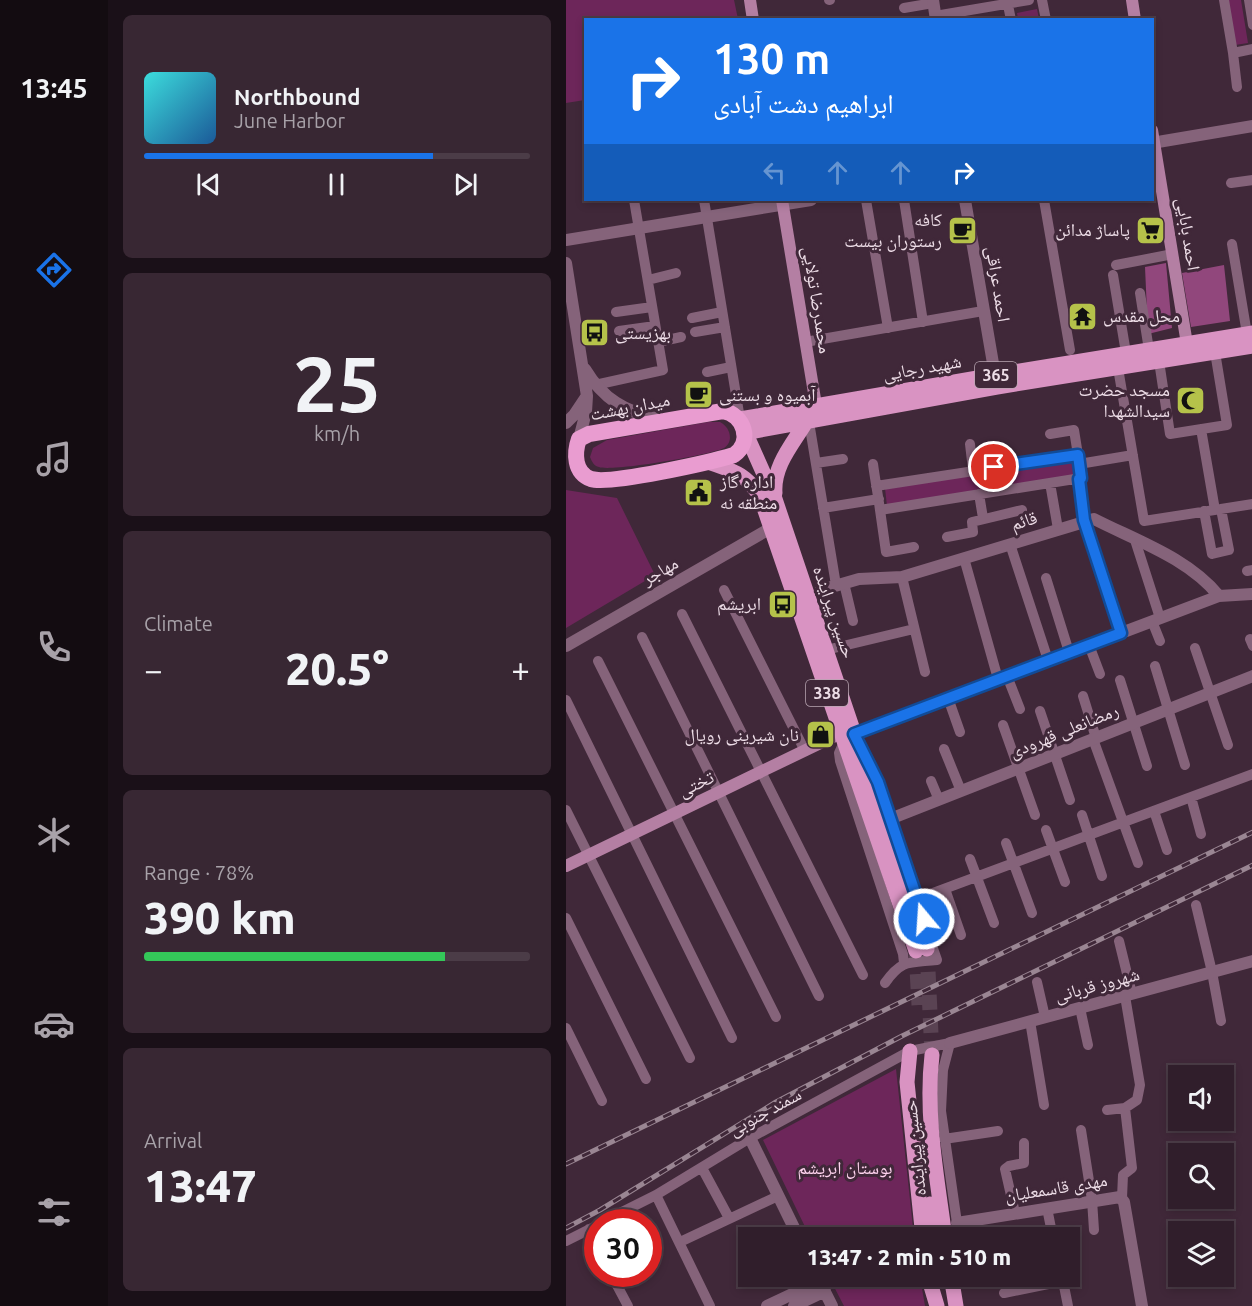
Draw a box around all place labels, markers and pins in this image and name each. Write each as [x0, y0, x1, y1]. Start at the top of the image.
place label: کافه رستوران بیست [844, 209, 943, 252]
cafe icon: کافه رستوران بیست [947, 214, 979, 246]
supermarket icon: پاساژ مدائن [1135, 214, 1167, 246]
place label: پاساژ مدائن [1055, 219, 1130, 241]
temple icon: محل مقدس [1066, 300, 1098, 332]
place label: محل مقدس [1103, 305, 1180, 327]
bus stop icon: بهزیستی [578, 317, 610, 349]
place label: بهزیستی [615, 322, 671, 344]
cafe icon: آبمیوه و بستنی [682, 379, 714, 411]
place label: مسجد حضرت سیدالشهدا [1079, 379, 1170, 421]
place label: آبمیوه و بستنی [719, 384, 816, 406]
mosque icon: مسجد حضرت سیدالشهدا [1175, 384, 1207, 416]
pin [968, 441, 1019, 492]
place label: اداره گاز منطقه نه [719, 471, 777, 512]
public building icon: اداره گاز منطقه نه [683, 476, 715, 508]
bus stop icon: ابریشم [766, 588, 798, 620]
place label: ابریشم [717, 593, 761, 616]
shop icon: نان شیرینی رویال [804, 719, 836, 751]
place label: نان شیرینی رویال [685, 724, 799, 746]

